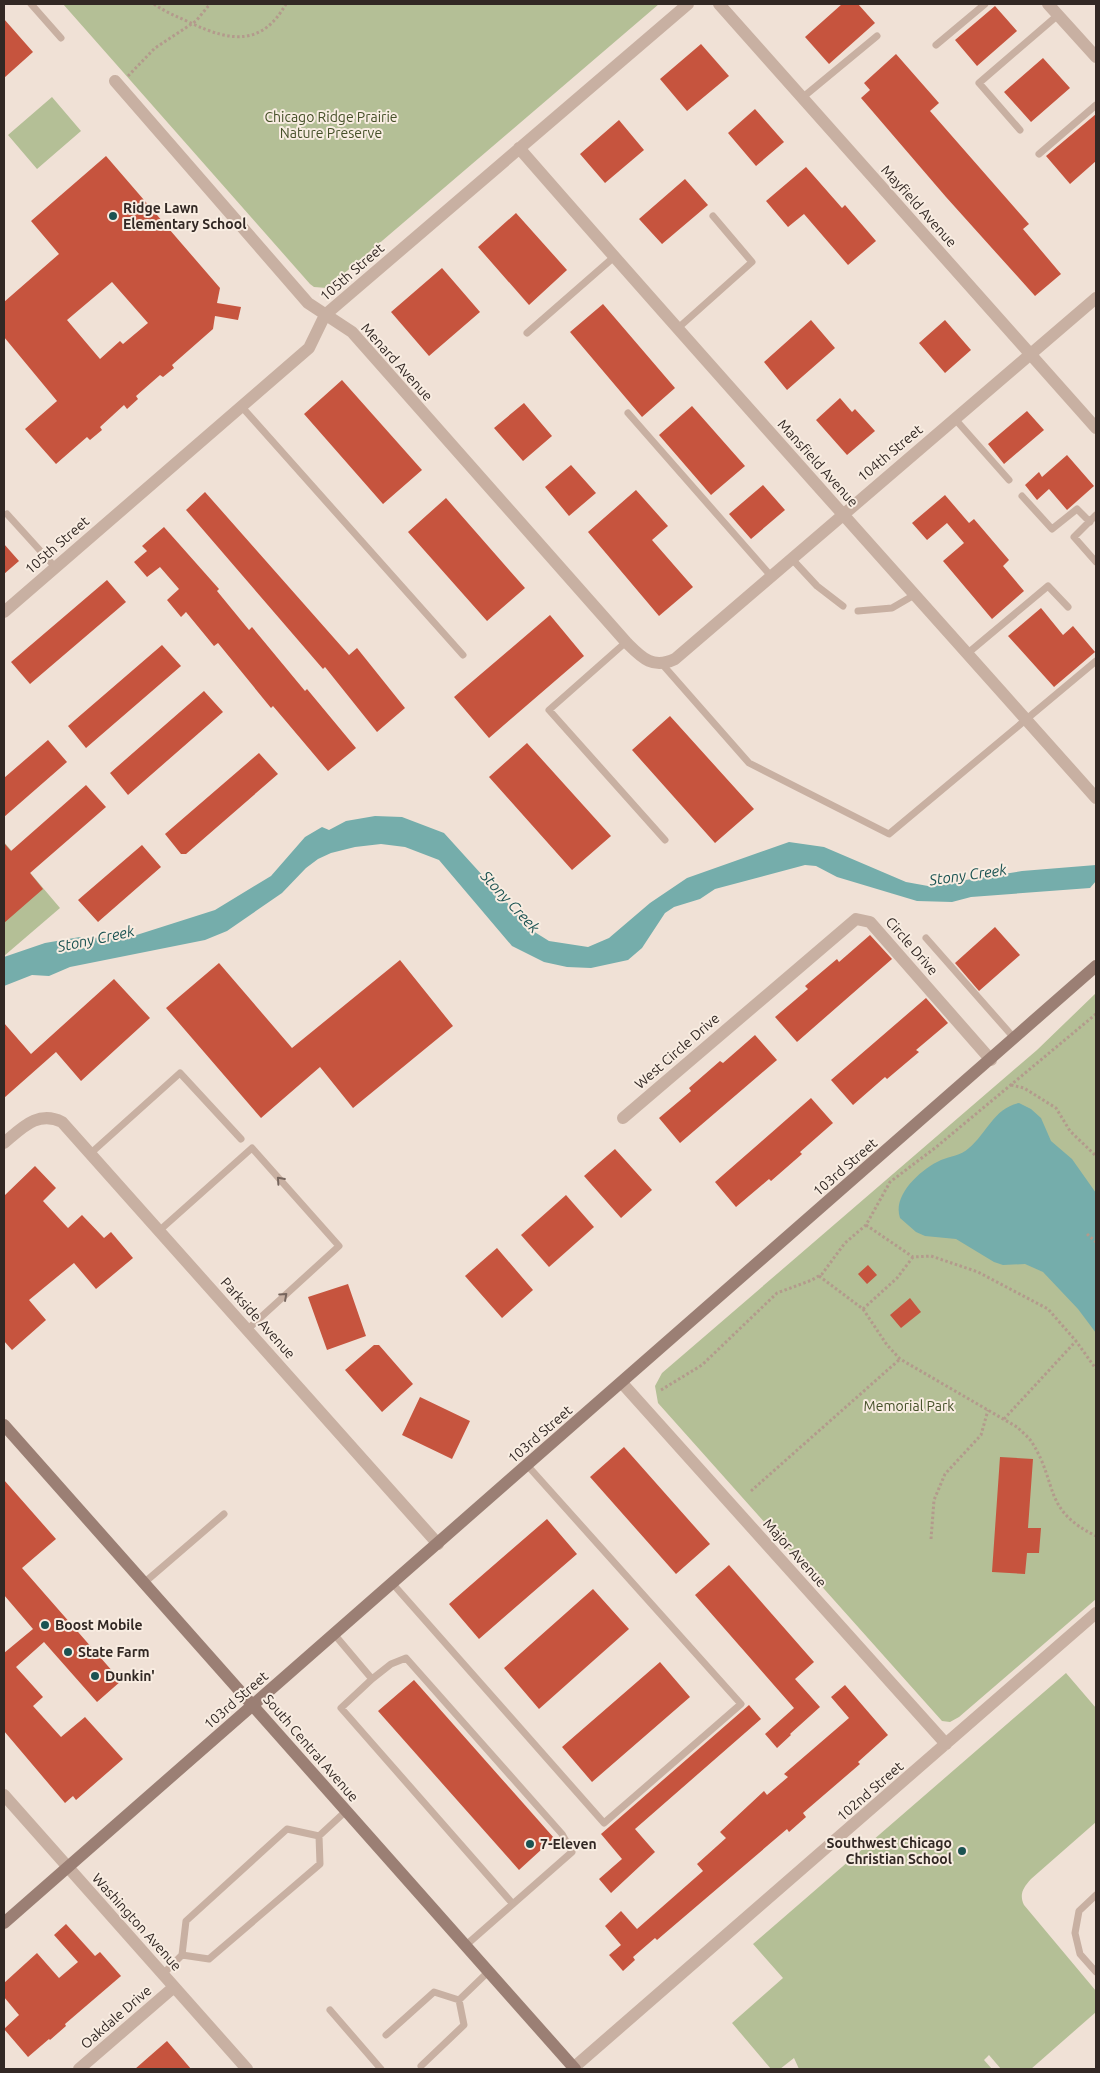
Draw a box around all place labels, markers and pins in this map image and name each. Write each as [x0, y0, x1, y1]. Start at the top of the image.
place label: Ridge Lawn Elementary School [123, 200, 246, 232]
marker: Ridge Lawn Elementary School [107, 210, 119, 222]
place label: Boost Mobile [55, 1617, 143, 1633]
marker: Boost Mobile [39, 1619, 51, 1631]
place label: State Farm [78, 1644, 149, 1660]
marker: State Farm [62, 1646, 74, 1658]
place label: Dunkin' [105, 1668, 155, 1684]
marker: Dunkin' [89, 1670, 101, 1682]
place label: Southwest Chicago Christian School [827, 1835, 952, 1867]
place label: 7-Eleven [540, 1836, 597, 1852]
marker: 7-Eleven [524, 1838, 536, 1850]
marker: Southwest Chicago Christian School [956, 1845, 968, 1857]

